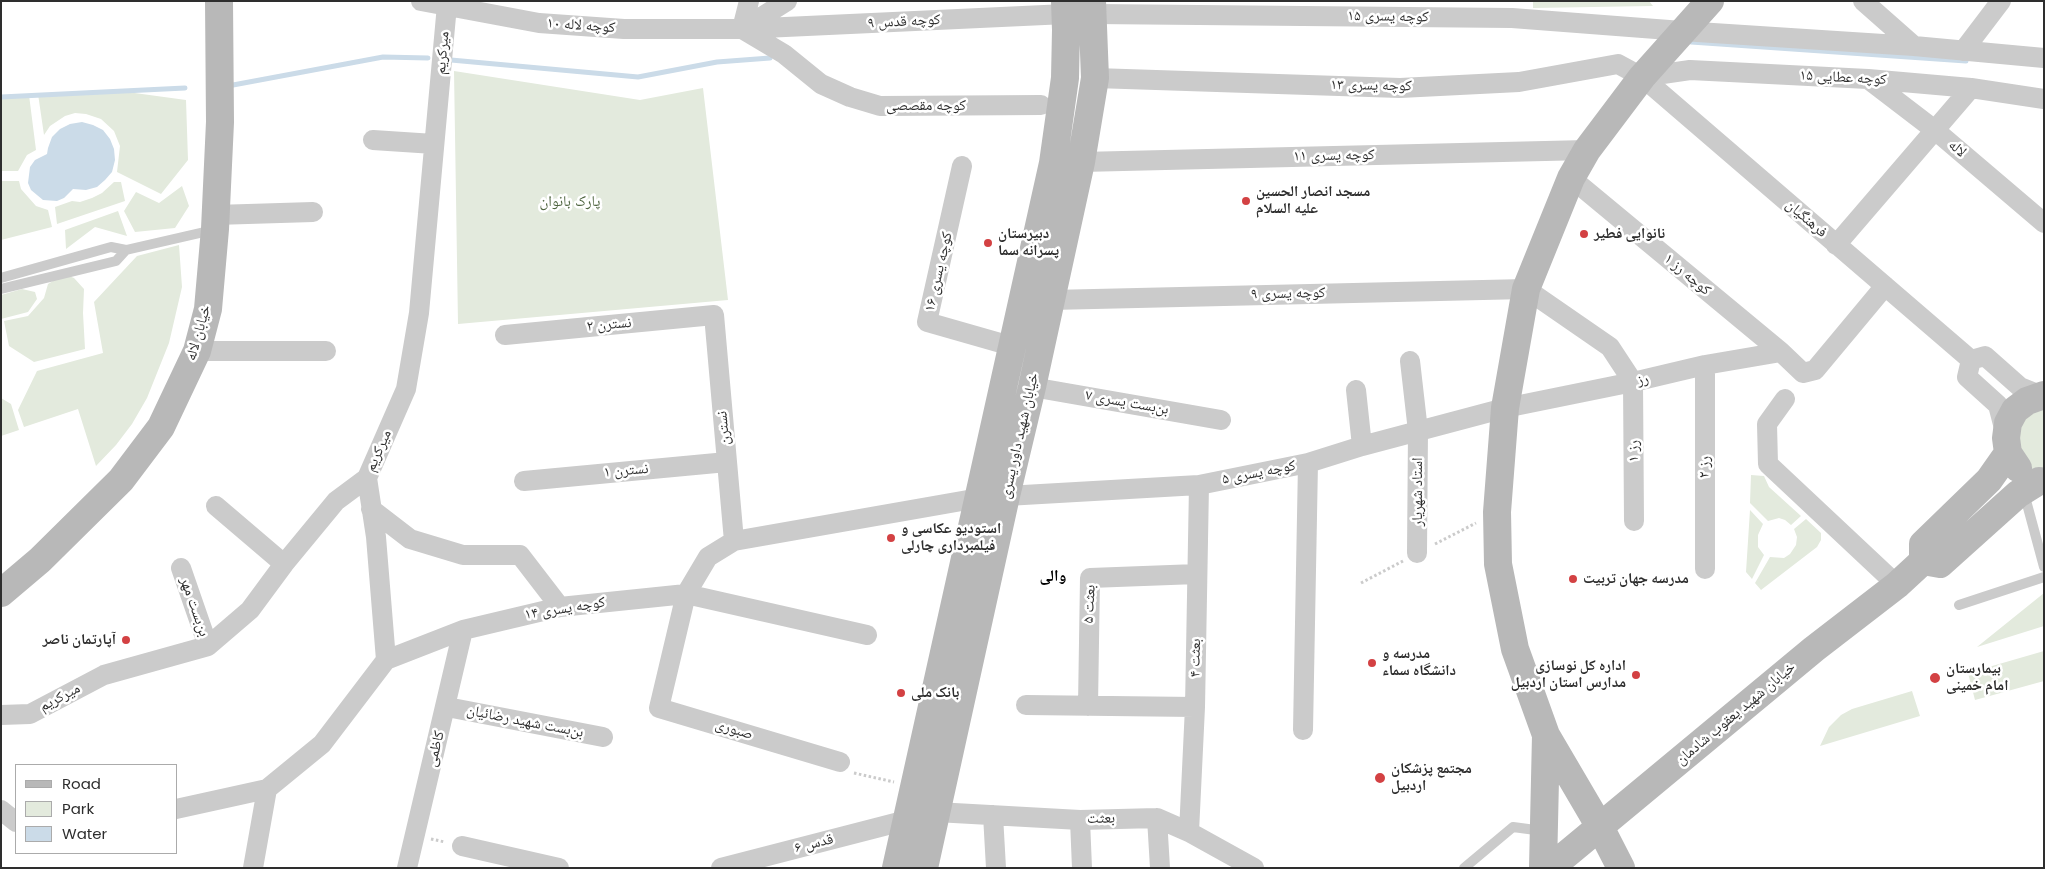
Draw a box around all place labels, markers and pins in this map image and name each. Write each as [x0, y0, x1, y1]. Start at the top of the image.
place label: مسجد انصار الحسین علیه السلام [1256, 183, 1370, 218]
marker: مسجد انصار الحسین علیه السلام [1240, 195, 1252, 207]
place label: دبیرستان پسرانه سما [998, 225, 1059, 260]
place label: نانوایی فطیر [1594, 225, 1665, 243]
marker: نانوایی فطیر [1578, 228, 1590, 240]
marker: دبیرستان پسرانه سما [982, 237, 994, 249]
place label: استودیو عکاسی و فیلمبرداری چارلی [901, 520, 1001, 555]
marker: استودیو عکاسی و فیلمبرداری چارلی [885, 532, 897, 544]
place label: مدرسه جهان تربیت [1583, 570, 1689, 588]
marker: مدرسه جهان تربیت [1567, 573, 1579, 585]
place label: آپارتمان ناصر [42, 631, 116, 649]
marker: آپارتمان ناصر [120, 634, 132, 646]
place label: مدرسه و دانشگاه سماء [1382, 645, 1456, 680]
marker: مدرسه و دانشگاه سماء [1366, 657, 1378, 669]
place label: اداره کل نوسازی مدارس استان اردبیل [1511, 657, 1626, 692]
place label: بیمارستان امام خمینی [1946, 660, 2008, 695]
marker: اداره کل نوسازی مدارس استان اردبیل [1630, 669, 1642, 681]
marker: بیمارستان امام خمینی [1928, 671, 1942, 685]
place label: بانک ملی [911, 684, 959, 702]
marker: بانک ملی [895, 687, 907, 699]
place label: مجتمع پزشکان اردبیل [1391, 760, 1472, 795]
marker: مجتمع پزشکان اردبیل [1373, 771, 1387, 785]

